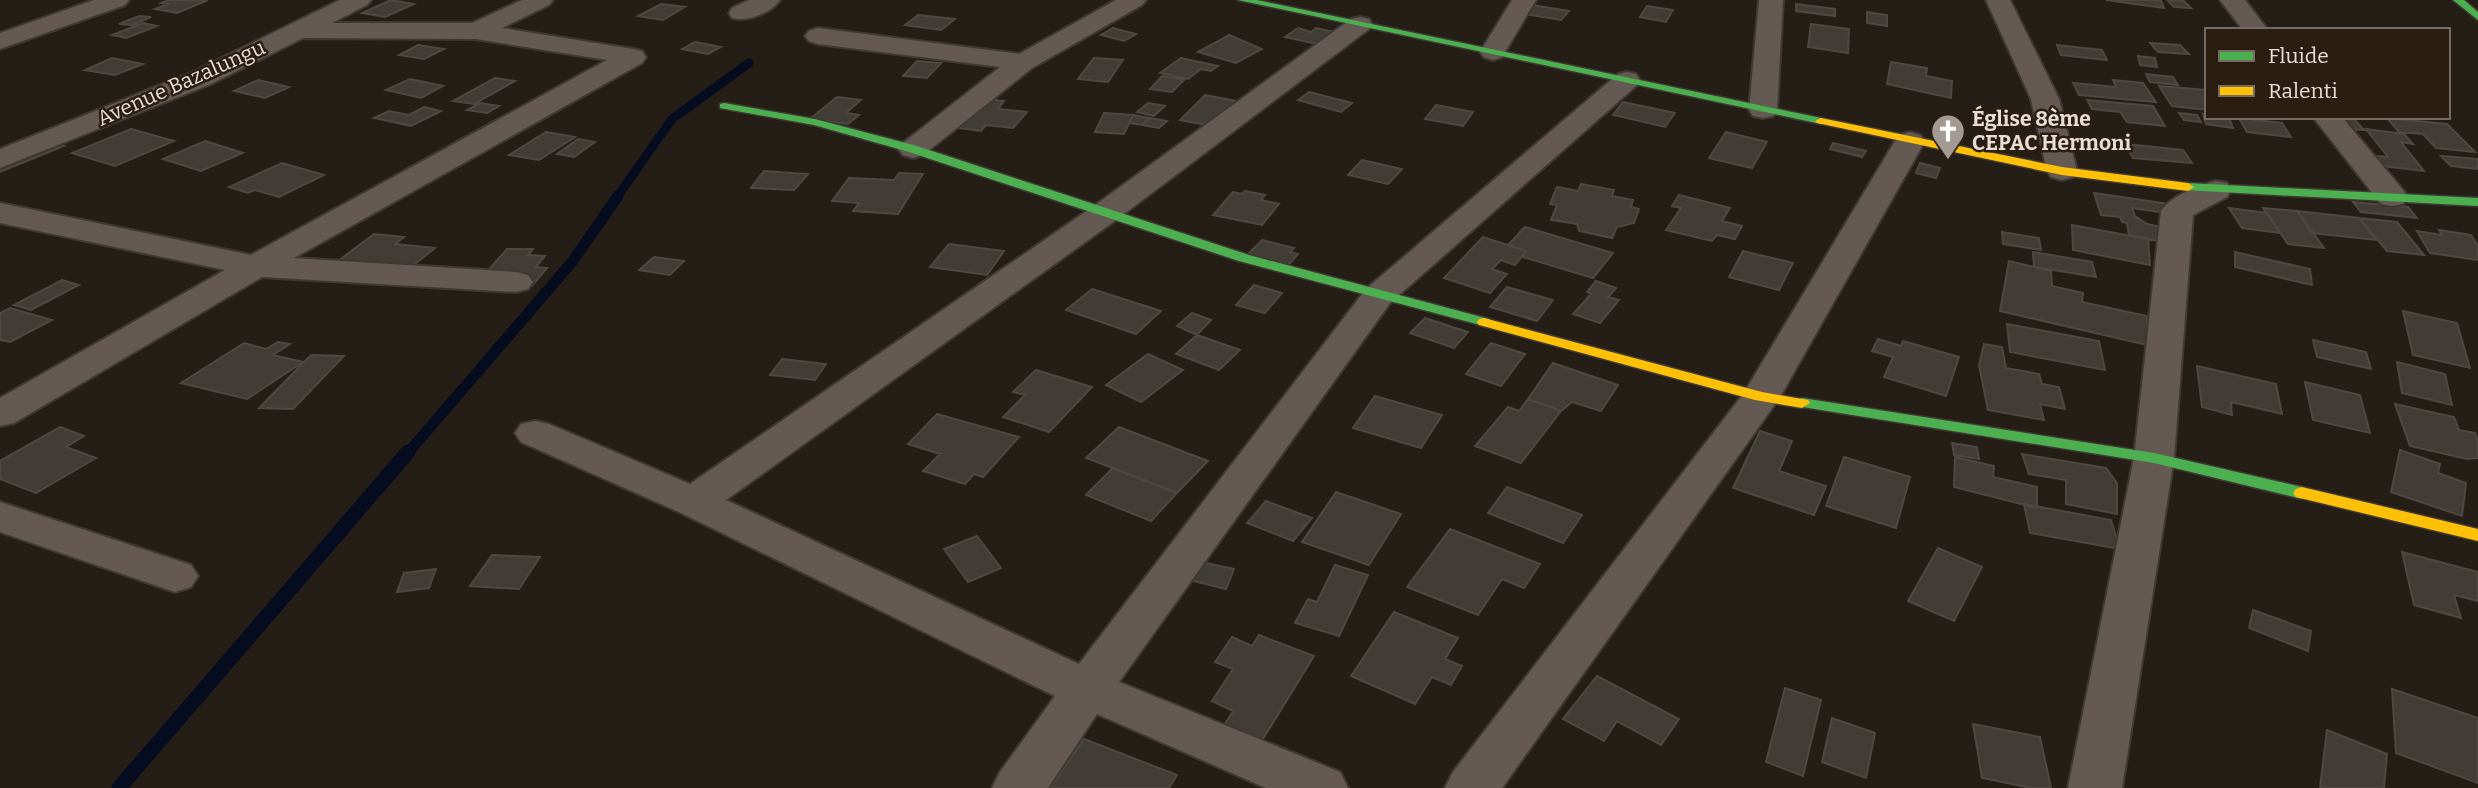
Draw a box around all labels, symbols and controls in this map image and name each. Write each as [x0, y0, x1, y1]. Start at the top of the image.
legend [2205, 28, 2450, 119]
street label: Avenue Bazalungu [93, 34, 269, 132]
text: Fluide [2268, 43, 2329, 69]
text: Ralenti [2268, 78, 2338, 104]
place label: Église 8ème CEPAC Hermoni [1972, 105, 2132, 156]
church icon: Église 8ème CEPAC Hermoni [1929, 112, 1967, 161]

